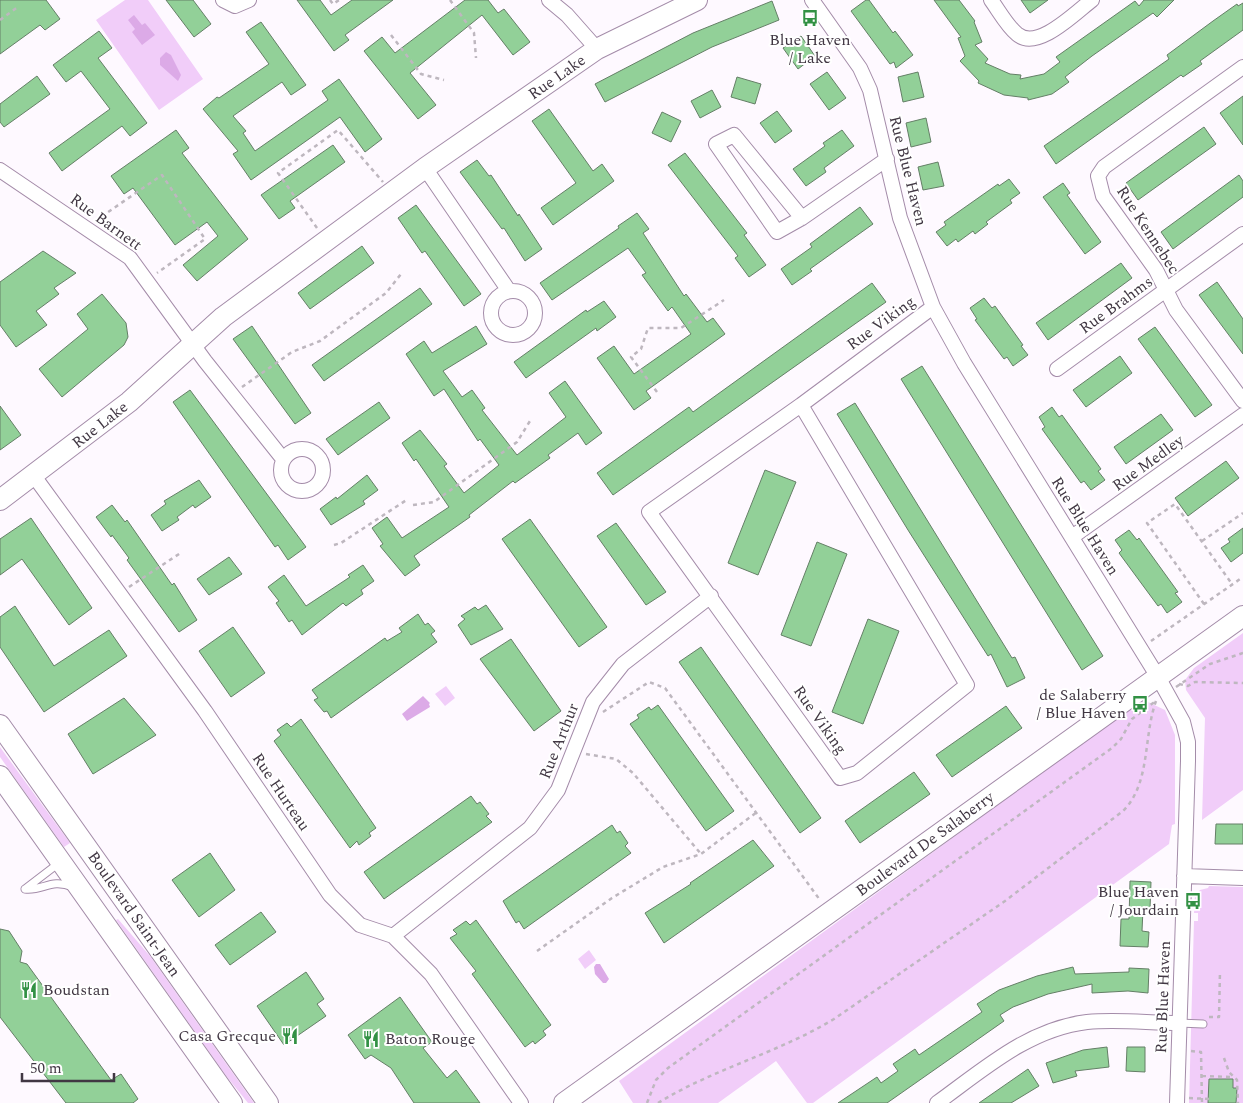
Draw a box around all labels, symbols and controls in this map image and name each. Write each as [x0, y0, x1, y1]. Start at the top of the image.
bus stop icon: Blue Haven / Lake [800, 8, 820, 28]
place label: Blue Haven / Lake [769, 28, 851, 70]
street label: Rue Lake [523, 48, 591, 106]
street label: Rue Blue Haven [883, 113, 933, 229]
street label: Rue Kennebec [1110, 181, 1186, 279]
street label: Rue Barnett [65, 187, 147, 257]
street label: Rue Brahms [1074, 270, 1158, 340]
street label: Rue Viking [842, 290, 920, 356]
street label: Rue Lake [67, 395, 133, 455]
street label: Rue Medley [1107, 428, 1190, 497]
street label: Rue Blue Haven [1045, 472, 1125, 580]
street label: Rue Viking [787, 680, 853, 760]
place label: de Salaberry / Blue Haven [1037, 683, 1127, 725]
bus stop icon: de Salaberry / Blue Haven [1130, 694, 1150, 714]
street label: Rue Arthur [533, 699, 585, 783]
street label: Rue Hurteau [246, 748, 316, 836]
street label: Boulevard De Salaberry [851, 785, 1000, 902]
street label: Boulevard Saint-Jean [82, 846, 186, 982]
place label: Blue Haven / Jourdain [1098, 880, 1179, 922]
bus stop icon: Blue Haven / Jourdain [1183, 891, 1203, 911]
street label: Rue Blue Haven [1149, 940, 1177, 1054]
place label: Boudstan [43, 978, 110, 1002]
restaurant icon: Boudstan [19, 980, 39, 1000]
place label: Casa Grecque [178, 1024, 276, 1048]
restaurant icon: Casa Grecque [280, 1026, 300, 1046]
place label: Baton Rouge [385, 1027, 475, 1051]
restaurant icon: Baton Rouge [361, 1029, 381, 1049]
scale bar [22, 1050, 115, 1082]
text: 50 m [30, 1057, 62, 1080]

